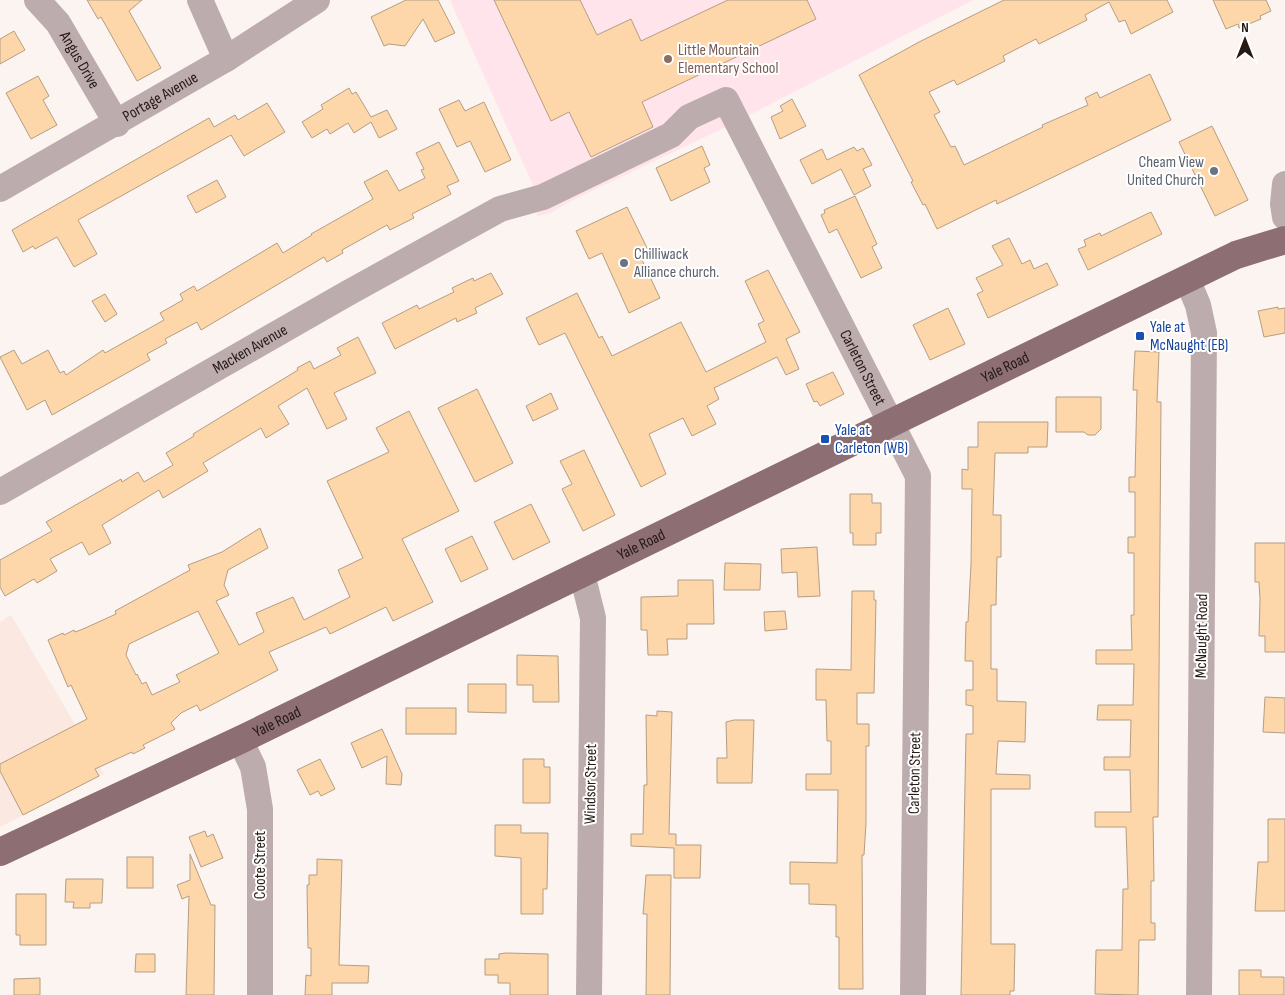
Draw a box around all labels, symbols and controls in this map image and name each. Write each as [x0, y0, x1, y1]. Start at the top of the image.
north arrow [1220, 15, 1270, 65]
text: N [1241, 19, 1249, 36]
street label: Angus Drive [55, 27, 104, 92]
place label: Little Mountain Elementary School [678, 41, 778, 78]
marker: Little Mountain Elementary School [662, 53, 674, 65]
street label: Portage Avenue [119, 68, 201, 126]
place label: Cheam View United Church [1127, 153, 1204, 190]
marker: Cheam View United Church [1208, 165, 1220, 177]
place label: Chilliwack Alliance church. [633, 245, 719, 282]
marker: Chilliwack Alliance church. [618, 257, 630, 269]
place label: Yale at McNaught (EB) [1150, 318, 1228, 355]
street label: Macken Avenue [209, 320, 291, 378]
street label: Carleton Street [835, 327, 890, 409]
marker: Yale at McNaught (EB) [1134, 330, 1146, 342]
street label: Yale Road [978, 348, 1032, 387]
place label: Yale at Carleton (WB) [835, 421, 908, 458]
marker: Yale at Carleton (WB) [819, 433, 831, 445]
street label: Yale Road [614, 525, 668, 564]
street label: McNaught Road [1192, 594, 1212, 678]
street label: Yale Road [250, 702, 304, 742]
street label: Carleton Street [905, 732, 925, 814]
street label: Windsor Street [581, 744, 601, 824]
street label: Coote Street [251, 831, 270, 899]

